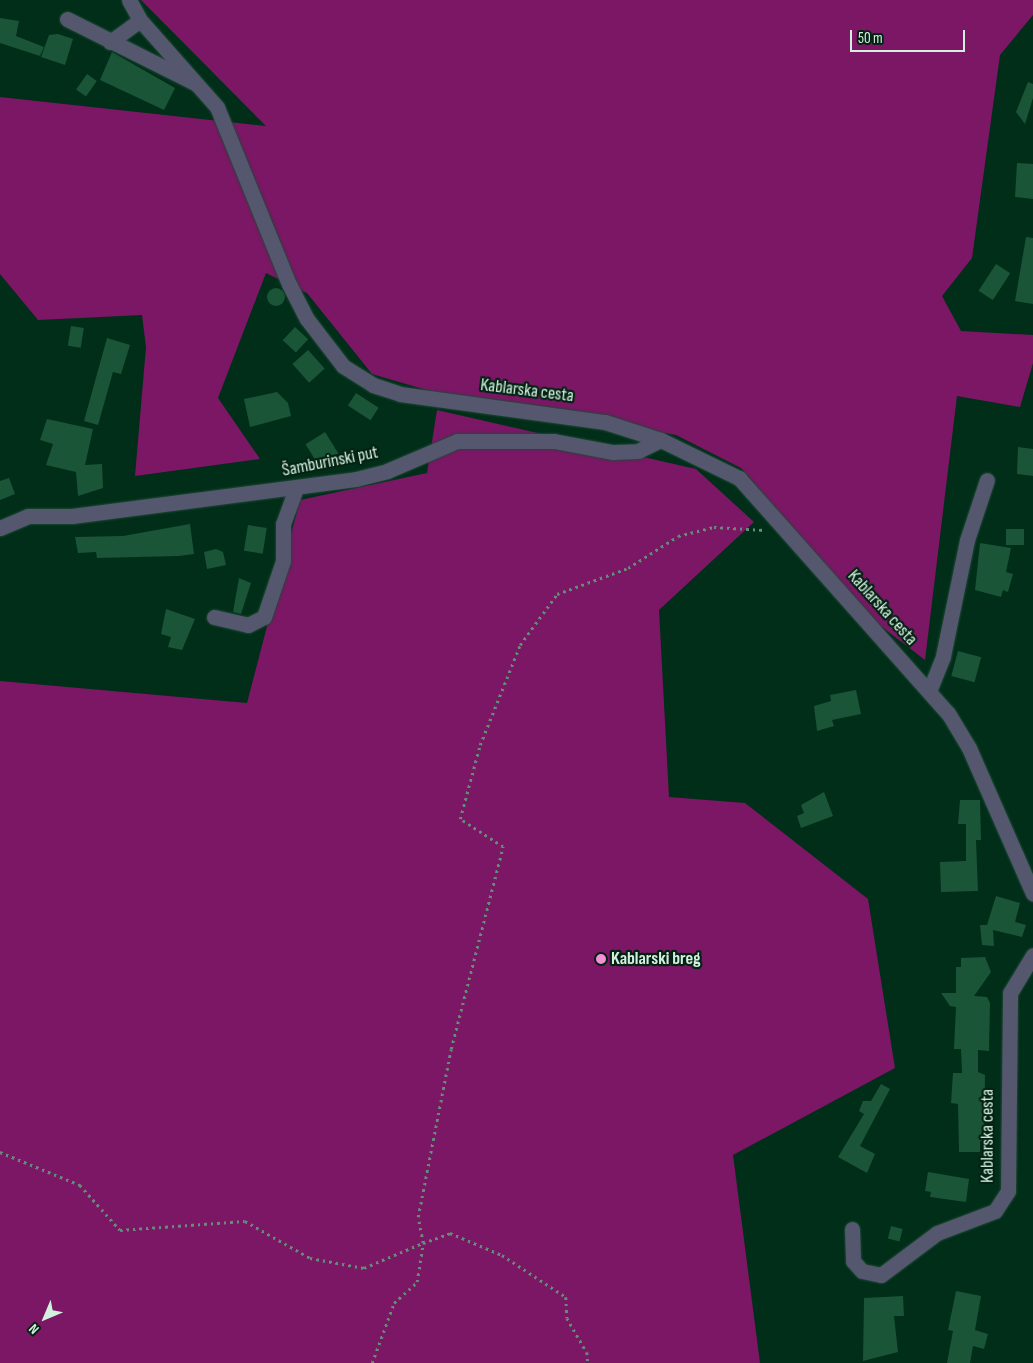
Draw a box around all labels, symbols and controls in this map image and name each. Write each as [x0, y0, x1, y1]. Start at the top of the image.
scale bar [853, 20, 968, 52]
text: 50 m [858, 29, 883, 48]
street label: Kablarska cesta [479, 375, 575, 407]
street label: Šamburinski put [280, 442, 380, 482]
street label: Kablarska cesta [843, 566, 921, 650]
place label: Kablarski breg [611, 948, 701, 970]
marker: Kablarski breg [595, 953, 607, 965]
street label: Kablarska cesta [977, 1089, 999, 1183]
north arrow [20, 1293, 70, 1343]
text: N [25, 1320, 43, 1338]

